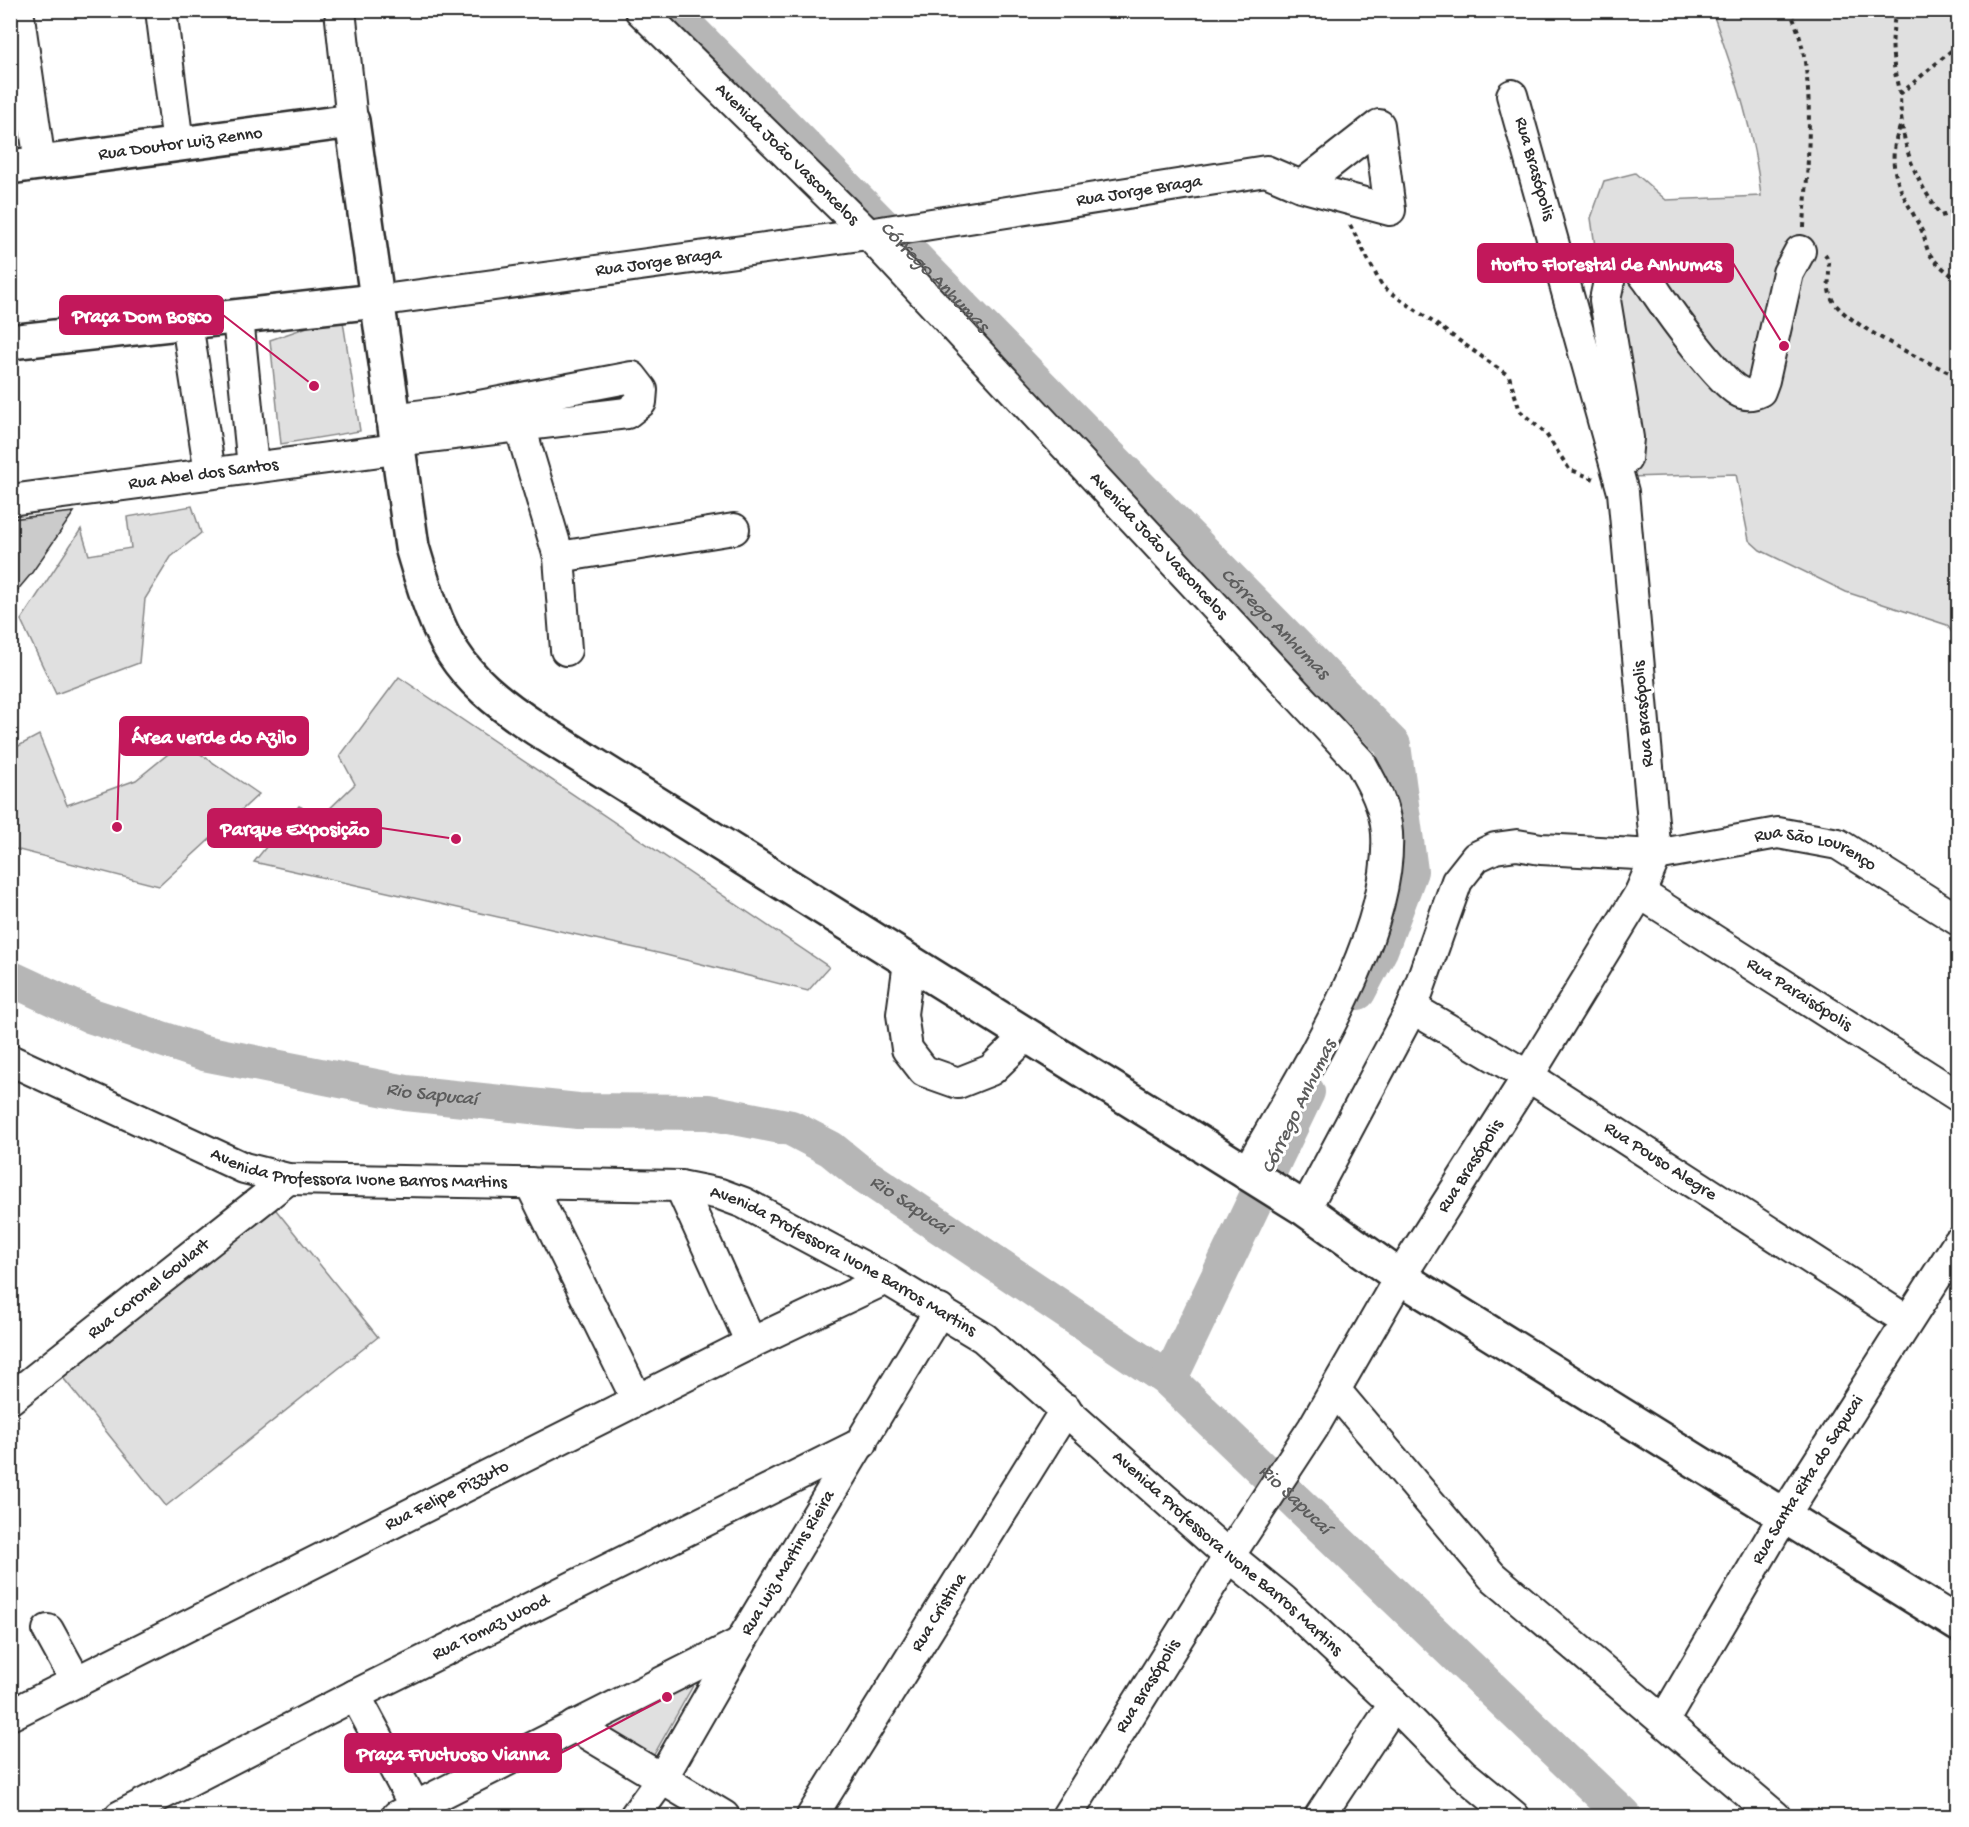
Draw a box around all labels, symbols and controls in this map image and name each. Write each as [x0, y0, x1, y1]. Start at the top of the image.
street label: Avenida João Vasconcelos [711, 79, 864, 231]
street label: Rua Brasópolis [1509, 115, 1559, 224]
street label: Rua Doutor Luiz Renno [97, 123, 264, 166]
street label: Rua Jorge Braga [1075, 171, 1204, 211]
water label: Córrego Anhumas [874, 217, 994, 339]
street label: Rua Jorge Braga [594, 243, 724, 282]
callout: Horto Florestal de Anhumas [1478, 244, 1733, 282]
text: Horto Florestal de Anhumas [1490, 255, 1723, 278]
callout: Praça Dom Bosco [60, 296, 223, 334]
text: Praça Dom Bosco [71, 307, 212, 330]
street label: Rua Abel dos Santos [127, 454, 281, 495]
street label: Avenida João Vasconcelos [1085, 468, 1233, 625]
water label: Córrego Anhumas [1215, 564, 1335, 686]
street label: Rua Brasópolis [1629, 659, 1659, 768]
callout: Área verde do Azilo [120, 717, 308, 755]
text: Área verde do Azilo [131, 726, 297, 751]
callout: Parque Exposição [208, 809, 381, 847]
text: Parque Exposição [220, 820, 370, 843]
street label: Rua São Lourenço [1753, 822, 1880, 876]
street label: Rua Paraisópolis [1743, 953, 1857, 1037]
water label: Córrego Anhumas [1258, 1035, 1343, 1178]
water label: Rio Sapucaí [384, 1078, 482, 1112]
street label: Rua Brasópolis [1433, 1115, 1509, 1217]
street label: Rua Pouso Alegre [1600, 1117, 1721, 1206]
street label: Avenida Professora Ivone Barros Martins [207, 1143, 509, 1193]
water label: Rio Sapucaí [865, 1171, 957, 1243]
street label: Avenida Professora Ivone Barros Martins [708, 1182, 981, 1342]
street label: Rua Coronel Goulart [83, 1233, 215, 1344]
street label: Rua Santa Rita do Sapucai [1747, 1391, 1869, 1568]
street label: Avenida Professora Ivone Barros Martins [1108, 1446, 1348, 1662]
street label: Rua Felipe Pizzuto [382, 1456, 512, 1535]
water label: Rio Sapucaí [1253, 1460, 1338, 1543]
street label: Rua Luiz Martins Rieira [736, 1486, 840, 1639]
street label: Rua Cristina [907, 1568, 972, 1656]
street label: Rua Tomaz Wood [429, 1589, 554, 1665]
street label: Rua Brasópolis [1111, 1634, 1186, 1737]
callout: Praça Fructuoso Vianna [345, 1734, 561, 1772]
text: Praça Fructuoso Vianna [356, 1745, 550, 1768]

